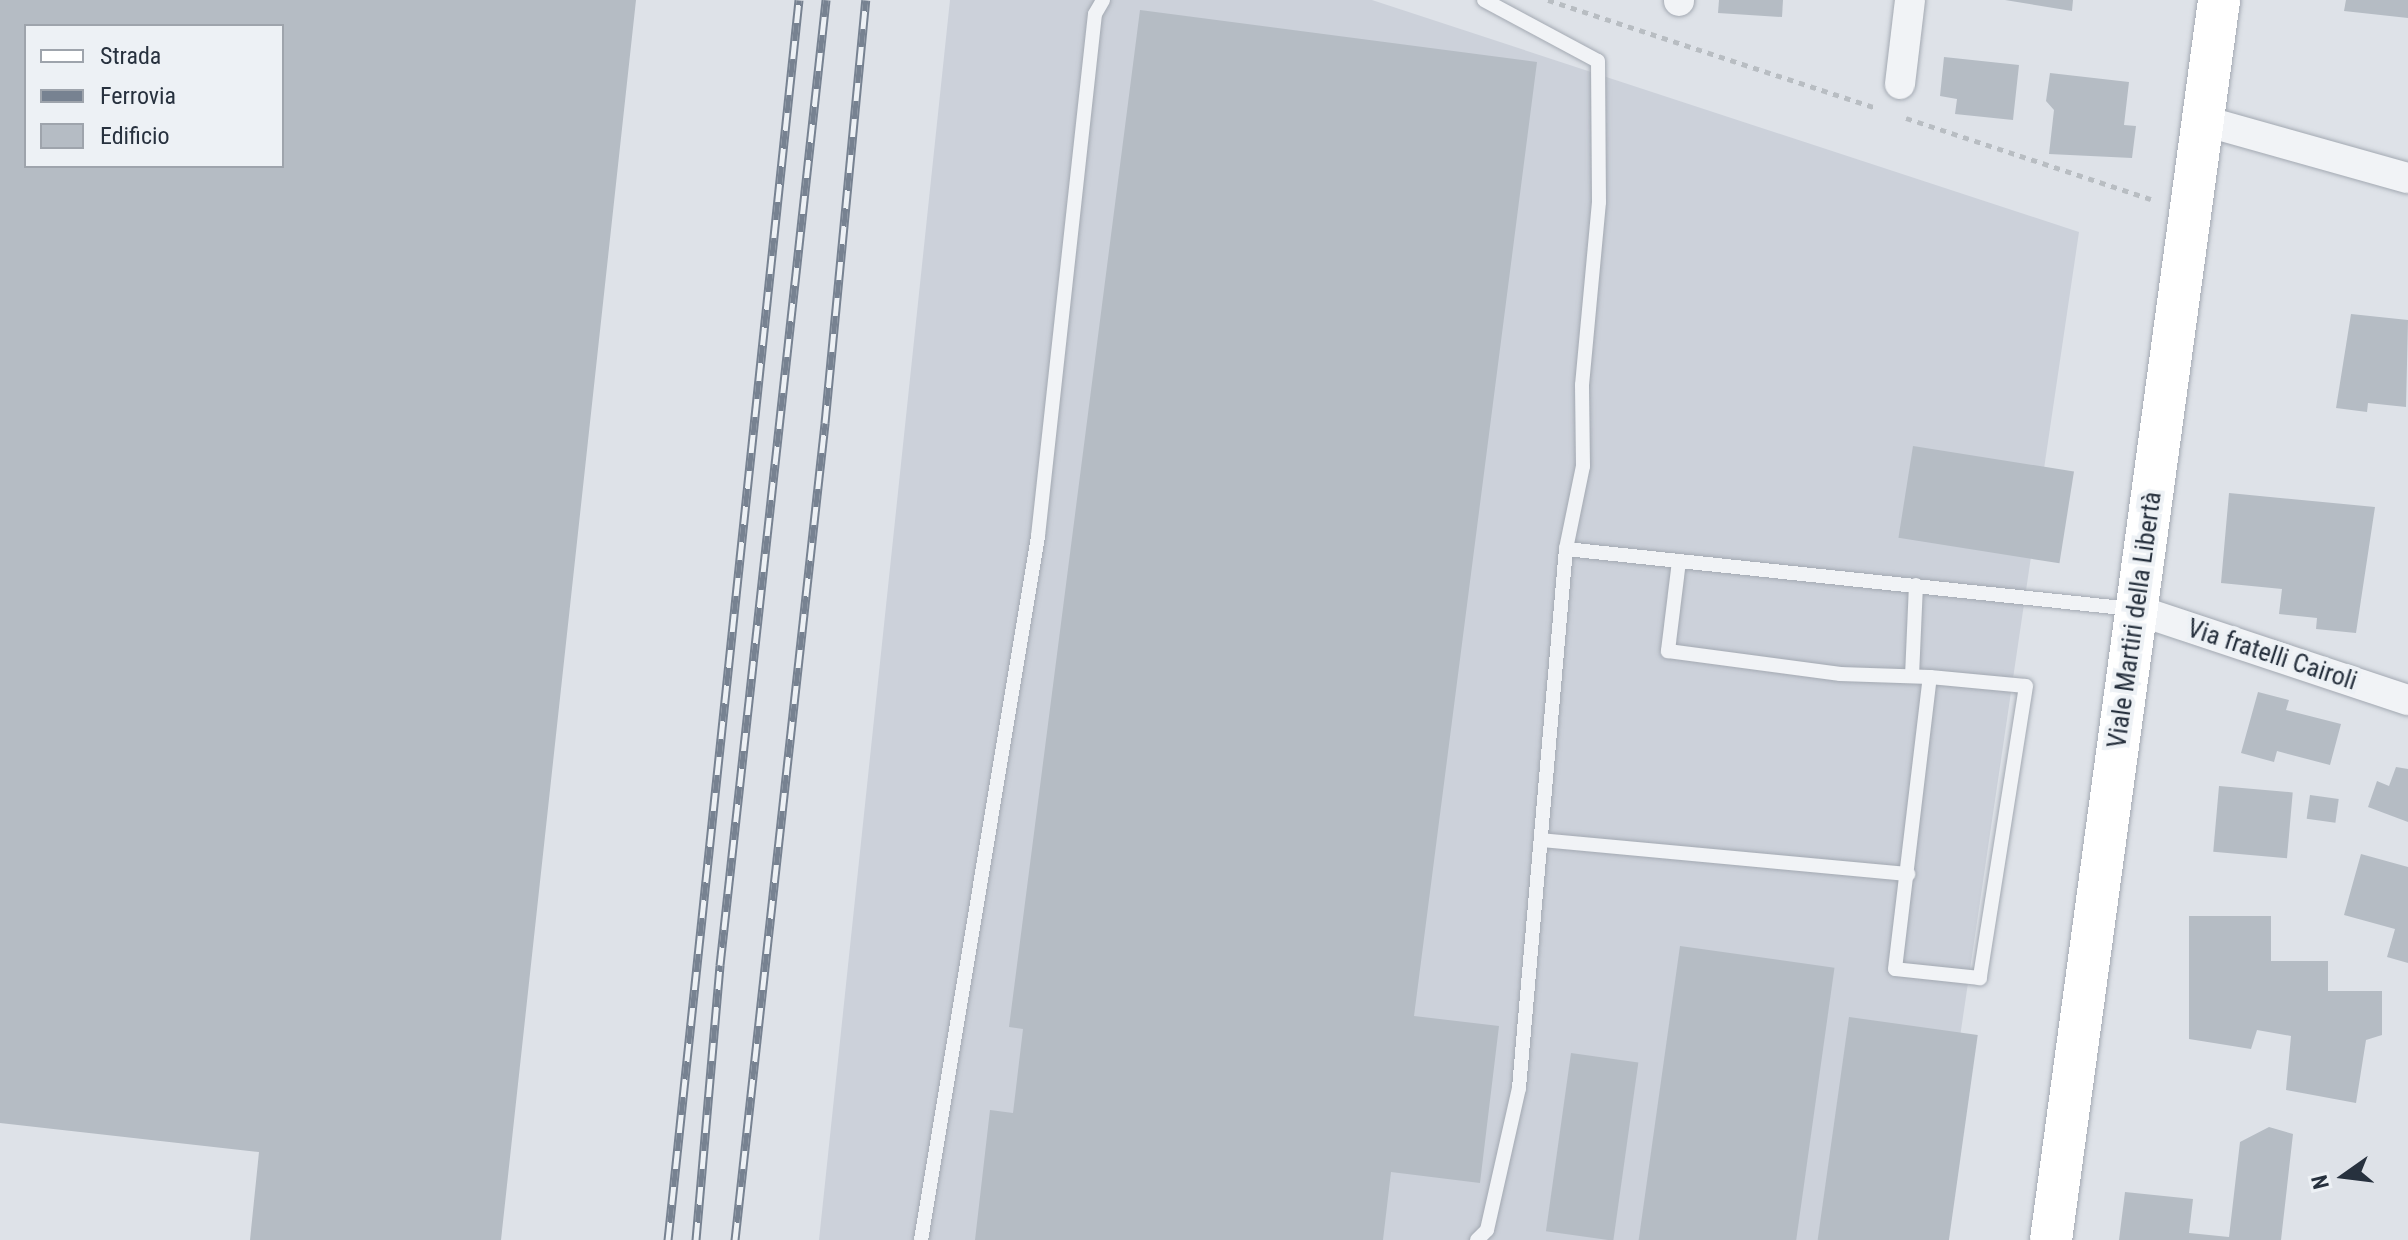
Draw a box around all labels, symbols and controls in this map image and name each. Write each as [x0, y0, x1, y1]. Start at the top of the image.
legend [24, 24, 284, 168]
text: Strada [100, 42, 161, 70]
text: Ferrovia [100, 82, 176, 110]
text: Edificio [100, 122, 170, 150]
street label: Viale Martiri della Libertà [2102, 490, 2168, 750]
street label: Via fratelli Cairoli [2183, 613, 2361, 697]
north arrow [2304, 1136, 2384, 1216]
text: N [2306, 1172, 2334, 1192]

